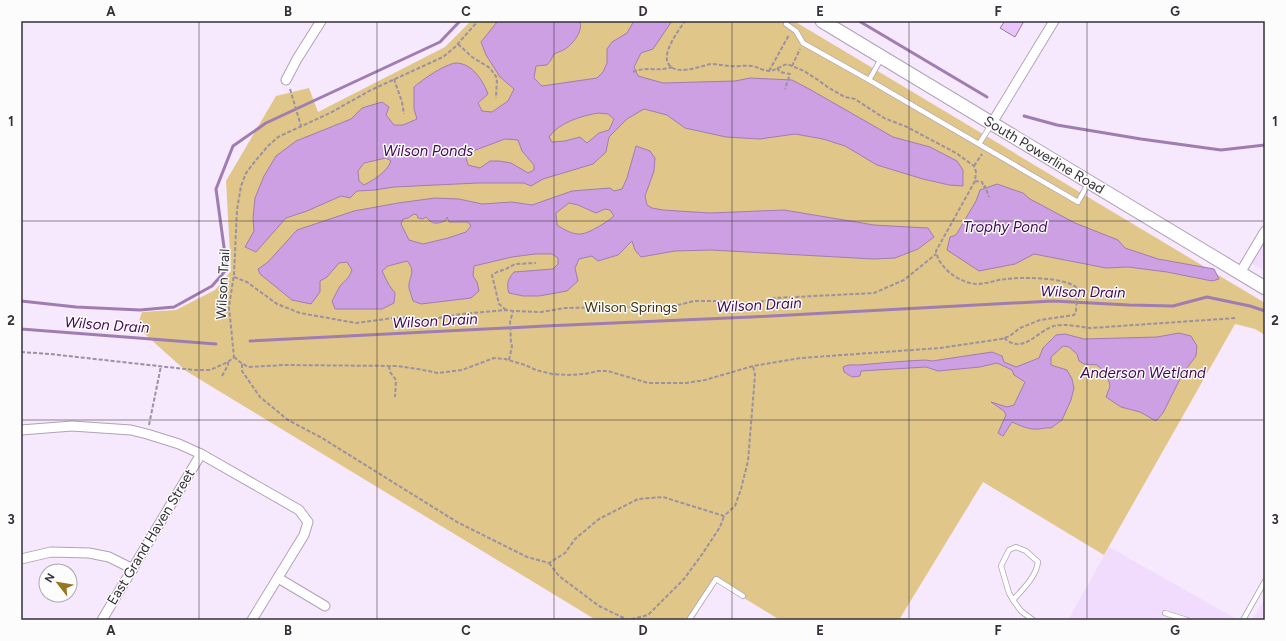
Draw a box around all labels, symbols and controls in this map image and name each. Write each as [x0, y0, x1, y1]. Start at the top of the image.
text: A [106, 4, 116, 19]
text: B [284, 4, 292, 19]
text: C [461, 4, 471, 19]
text: D [638, 4, 648, 19]
text: E [816, 4, 824, 19]
text: F [994, 4, 1002, 19]
text: G [1170, 4, 1180, 19]
street label: South Powerline Road [981, 112, 1107, 198]
text: 1 [8, 114, 14, 129]
text: 1 [1272, 114, 1278, 129]
water label: Wilson Ponds [383, 142, 473, 160]
water label: Trophy Pond [963, 218, 1047, 236]
street label: Wilson Trail [213, 248, 233, 320]
water label: Wilson Drain [1040, 282, 1126, 302]
water label: Wilson Drain [716, 294, 802, 316]
park label: Wilson Springs [584, 299, 678, 316]
water label: Wilson Drain [392, 310, 478, 332]
text: 2 [7, 313, 15, 328]
water label: Wilson Drain [64, 313, 150, 337]
text: 2 [1271, 313, 1279, 328]
water label: Anderson Wetland [1079, 364, 1206, 382]
street label: East Grand Haven Street [104, 466, 198, 608]
text: 3 [7, 512, 15, 527]
text: 3 [1271, 512, 1279, 527]
north arrow [38, 563, 78, 603]
text: N [42, 571, 58, 585]
text: A [106, 623, 116, 638]
text: B [284, 623, 292, 638]
text: C [461, 623, 471, 638]
text: D [638, 623, 648, 638]
text: E [816, 623, 824, 638]
text: F [994, 623, 1002, 638]
text: G [1170, 623, 1180, 638]

